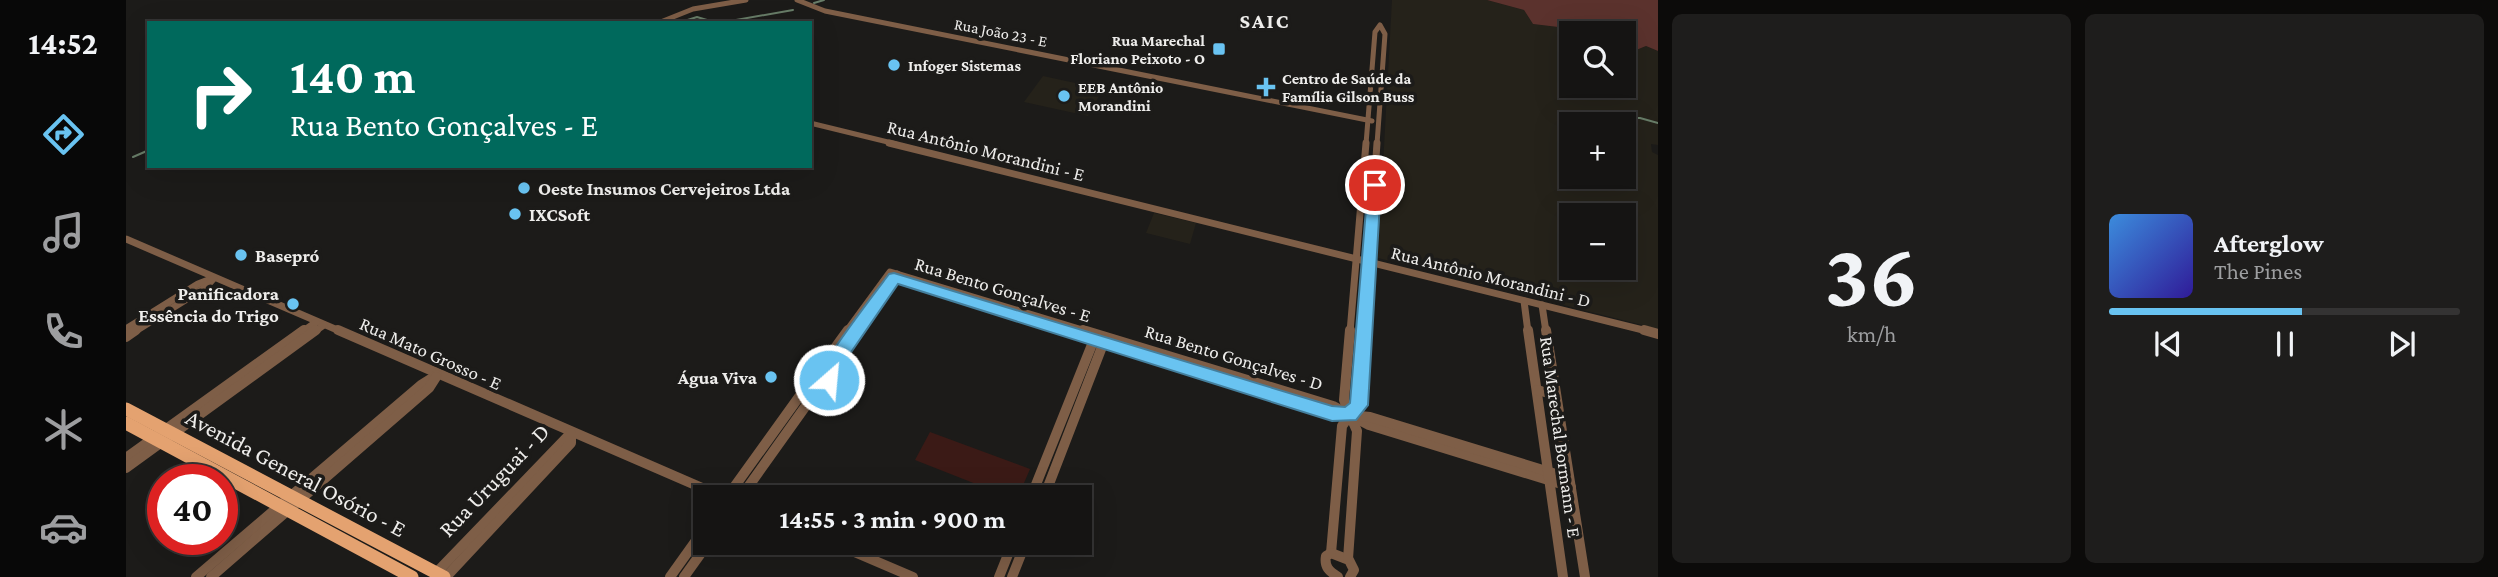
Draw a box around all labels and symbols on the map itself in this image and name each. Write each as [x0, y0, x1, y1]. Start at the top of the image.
district label: SAIC [1240, 9, 1290, 33]
street label: Rua João 23 - E [953, 15, 1049, 51]
place label: Rua Marechal Floriano Peixoto - O [1070, 32, 1205, 67]
marker: Rua Marechal Floriano Peixoto - O [1211, 41, 1227, 57]
marker: Infoger Sistemas [886, 57, 902, 73]
place label: Infoger Sistemas [908, 57, 1021, 74]
place label: Centro de Saúde da Família Gilson Buss [1282, 70, 1415, 105]
marker: Centro de Saúde da Família Gilson Buss [1256, 77, 1276, 97]
place label: EEB Antônio Morandini [1078, 79, 1163, 114]
marker: EEB Antônio Morandini [1056, 88, 1072, 104]
street label: Rua Antônio Morandini - E [885, 116, 1087, 185]
pin [1345, 155, 1405, 215]
place label: Oeste Insumos Cervejeiros Ltda [538, 178, 791, 200]
marker: Oeste Insumos Cervejeiros Ltda [516, 180, 532, 196]
place label: IXCSoft [529, 204, 590, 225]
marker: IXCSoft [507, 206, 523, 222]
street label: Rua Antônio Morandini - D [1389, 242, 1593, 311]
place label: Basepró [255, 245, 320, 266]
marker: Basepró [233, 247, 249, 263]
street label: Rua Bento Gonçalves - E [912, 253, 1093, 326]
place label: Panificadora Essência do Trigo [138, 283, 280, 326]
marker: Panificadora Essência do Trigo [285, 296, 301, 312]
street label: Rua Mato Grosso - E [357, 313, 505, 394]
street label: Rua Bento Gonçalves - D [1142, 320, 1326, 395]
street label: Rua Marechal Bormann - E [1536, 335, 1585, 539]
position arrow [792, 343, 866, 417]
place label: Água Viva [677, 367, 758, 388]
marker: Água Viva [763, 369, 779, 385]
street label: Avenida General Osório - E [182, 404, 410, 542]
street label: Rua Uruguai - D [434, 418, 554, 542]
speed limit sign: 40 [147, 464, 238, 555]

